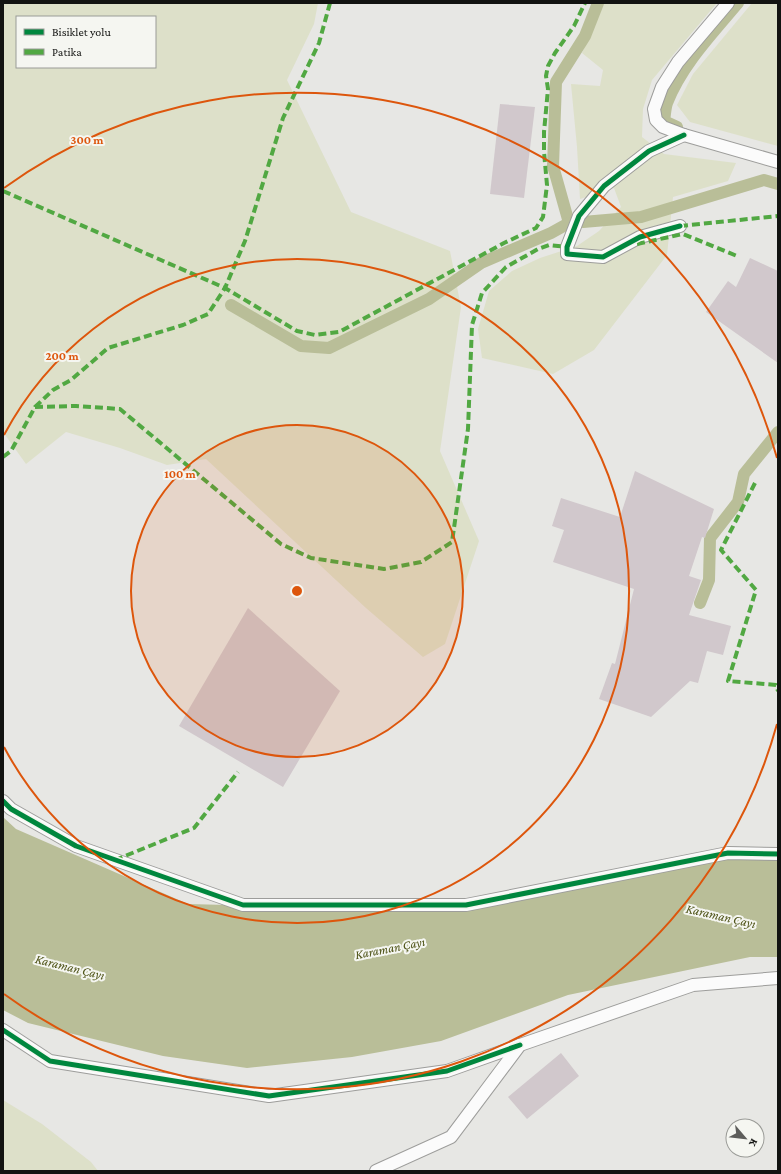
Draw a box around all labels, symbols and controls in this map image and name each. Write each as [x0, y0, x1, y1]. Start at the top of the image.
legend [16, 16, 156, 68]
text: Bisiklet yolu [52, 25, 111, 39]
text: Patika [52, 45, 82, 59]
text: 300 m [71, 133, 104, 147]
text: 200 m [45, 349, 79, 363]
text: 100 m [164, 467, 197, 481]
centre of rings [290, 584, 304, 598]
water label: Karaman Çayı [685, 901, 758, 931]
water label: Karaman Çayı [354, 934, 427, 962]
water label: Karaman Çayı [34, 951, 107, 983]
north arrow [725, 1118, 765, 1158]
text: K [746, 1137, 761, 1149]

